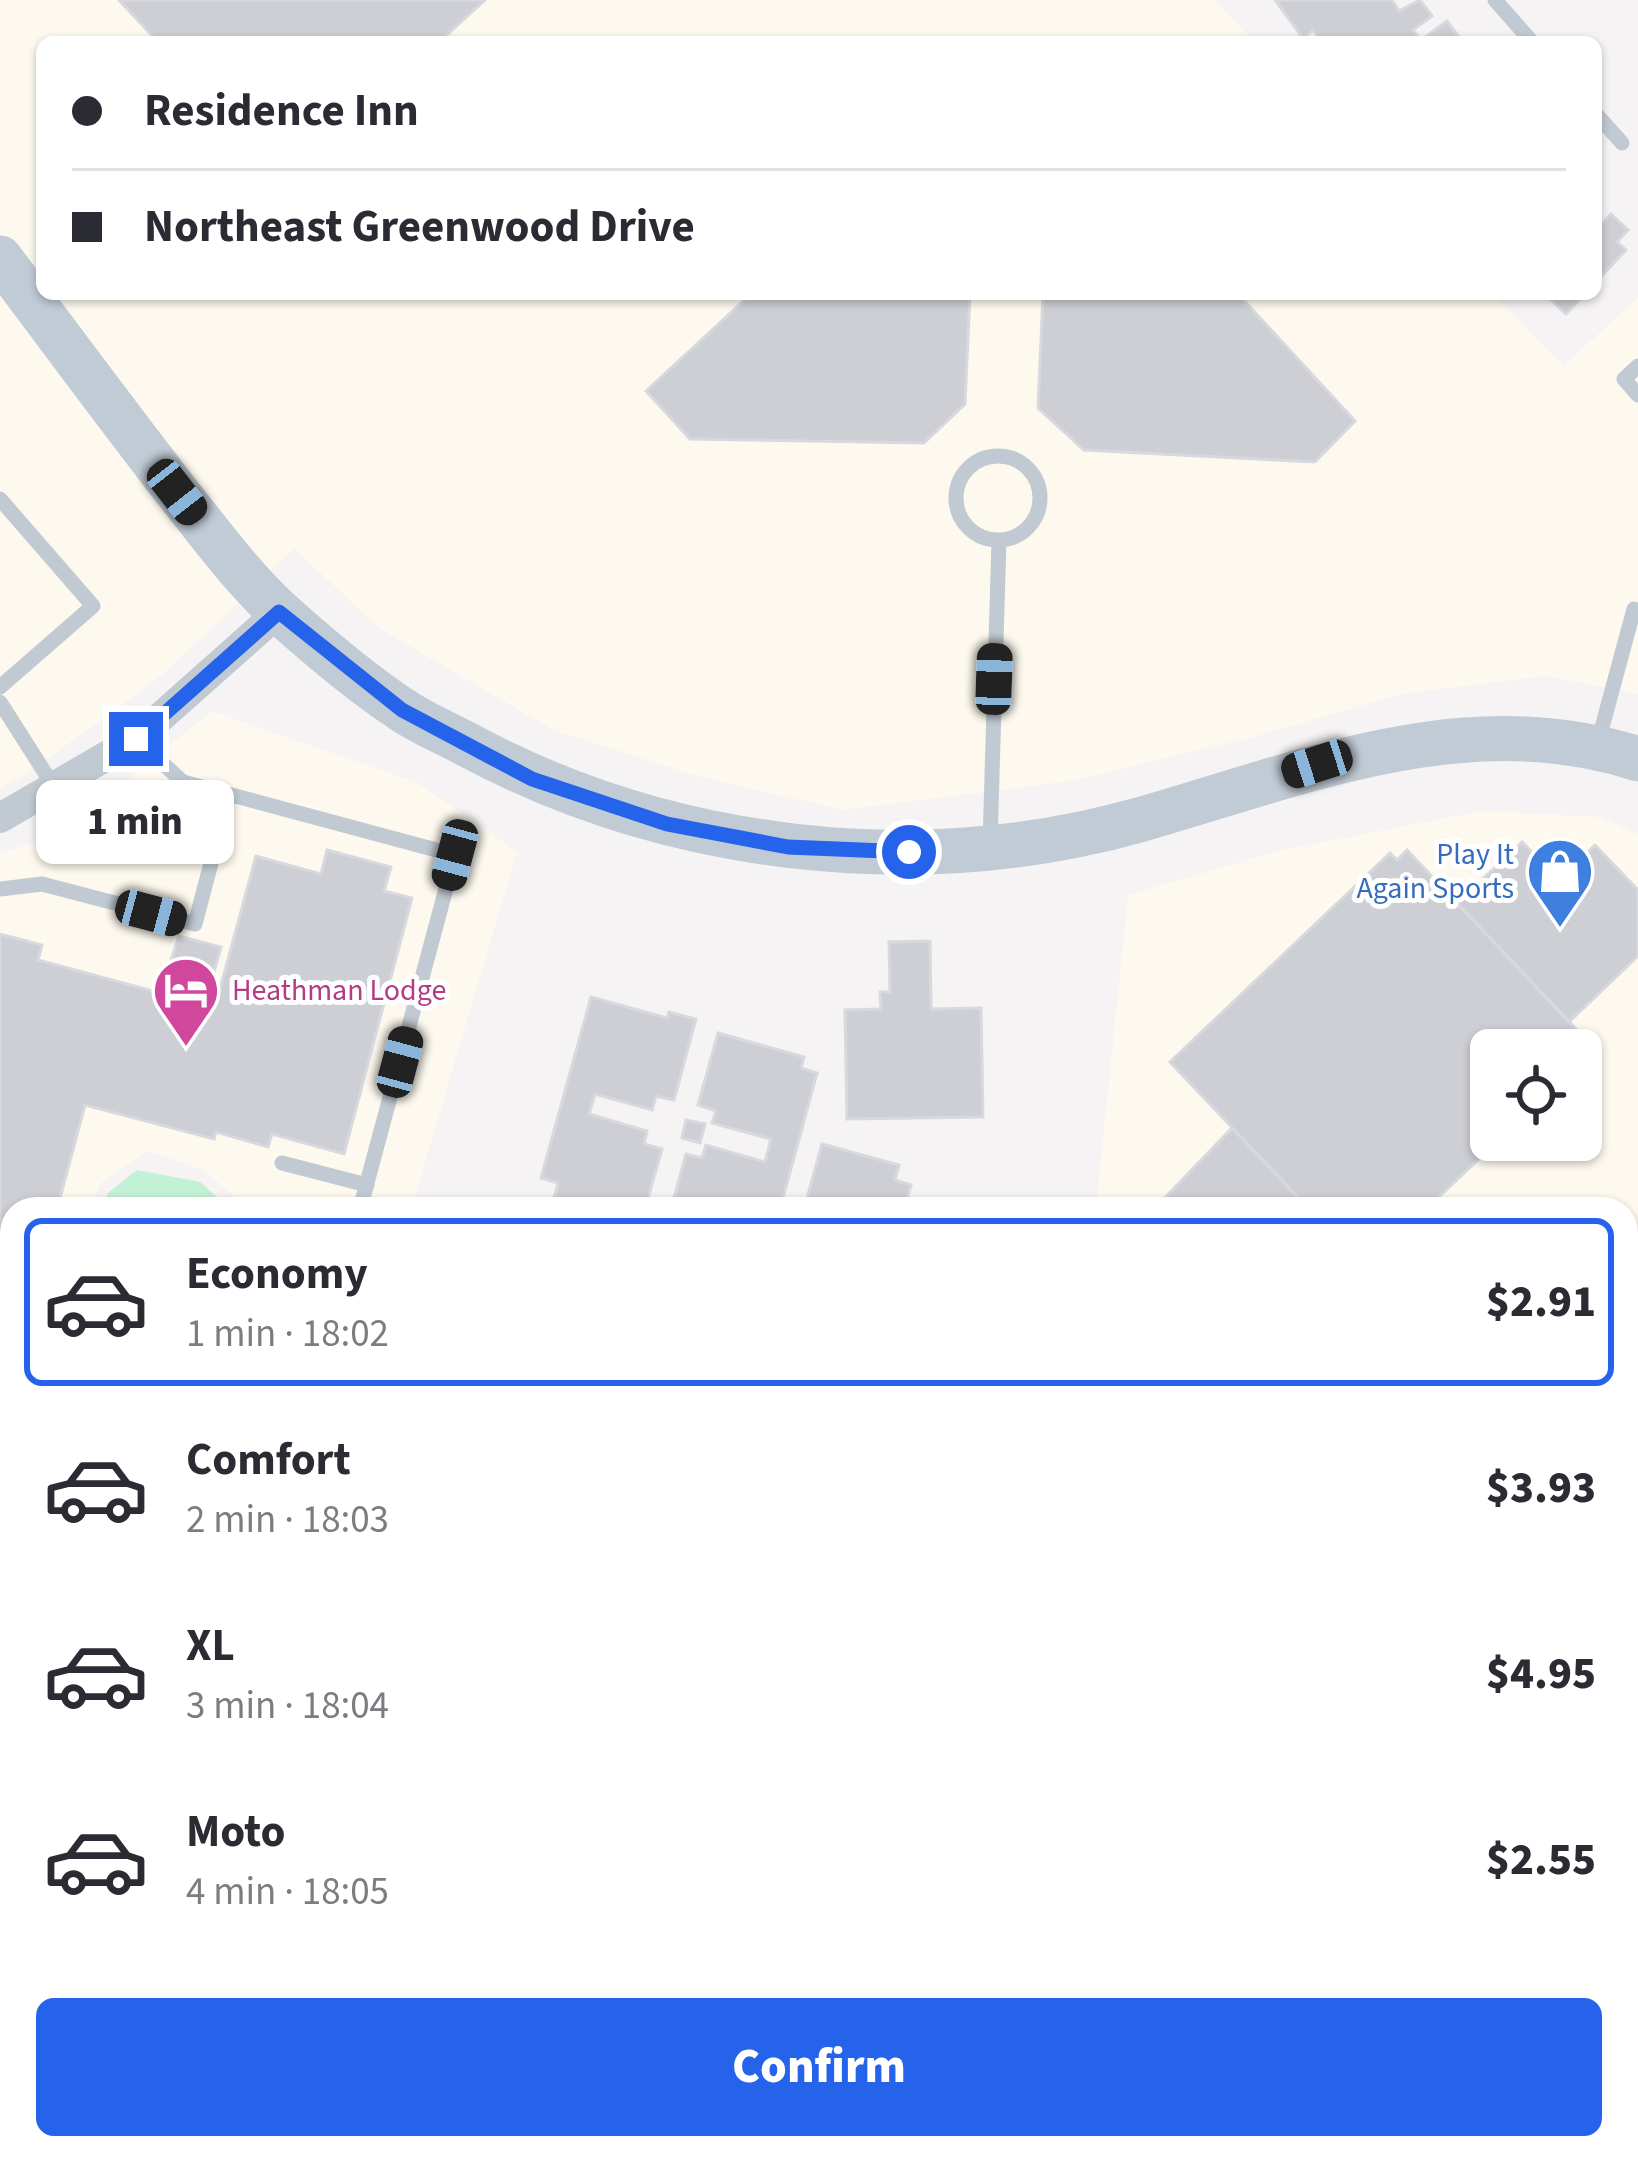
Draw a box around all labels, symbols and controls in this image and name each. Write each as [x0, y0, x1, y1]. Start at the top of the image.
text: Residence Inn [144, 79, 419, 143]
text: Northeast Greenwood Drive [144, 195, 695, 259]
car [141, 453, 213, 531]
car [975, 642, 1013, 716]
route end [109, 712, 163, 766]
car [1277, 736, 1357, 792]
callout: 1 min [37, 781, 235, 865]
text: 1 min [87, 794, 183, 850]
car [428, 816, 482, 894]
route start [882, 825, 936, 879]
place label: Play It Again Sports [1356, 833, 1514, 910]
shop icon: Play It Again Sports [1525, 836, 1595, 930]
car [112, 886, 190, 940]
hotel icon: Heathman Lodge [151, 955, 221, 1049]
place label: Heathman Lodge [232, 969, 446, 1012]
car [373, 1023, 427, 1101]
map controls [1470, 1029, 1602, 1161]
button: locate [1470, 1029, 1602, 1161]
text: Economy [186, 1242, 368, 1306]
icon: car [42, 1248, 150, 1356]
text: $2.91 [1486, 1270, 1596, 1334]
text: 1 min · 18:02 [186, 1306, 389, 1362]
text: Comfort [186, 1428, 351, 1492]
icon: car [42, 1434, 150, 1542]
text: $3.93 [1486, 1456, 1596, 1520]
text: 2 min · 18:03 [186, 1492, 389, 1548]
text: XL [186, 1614, 235, 1678]
icon: car [42, 1620, 150, 1728]
text: $4.95 [1486, 1642, 1596, 1706]
text: 3 min · 18:04 [186, 1678, 389, 1734]
text: Moto [186, 1800, 285, 1864]
icon: car [42, 1806, 150, 1914]
text: $2.55 [1486, 1828, 1596, 1892]
text: 4 min · 18:05 [186, 1864, 389, 1920]
button: Confirm [36, 1998, 1602, 2136]

